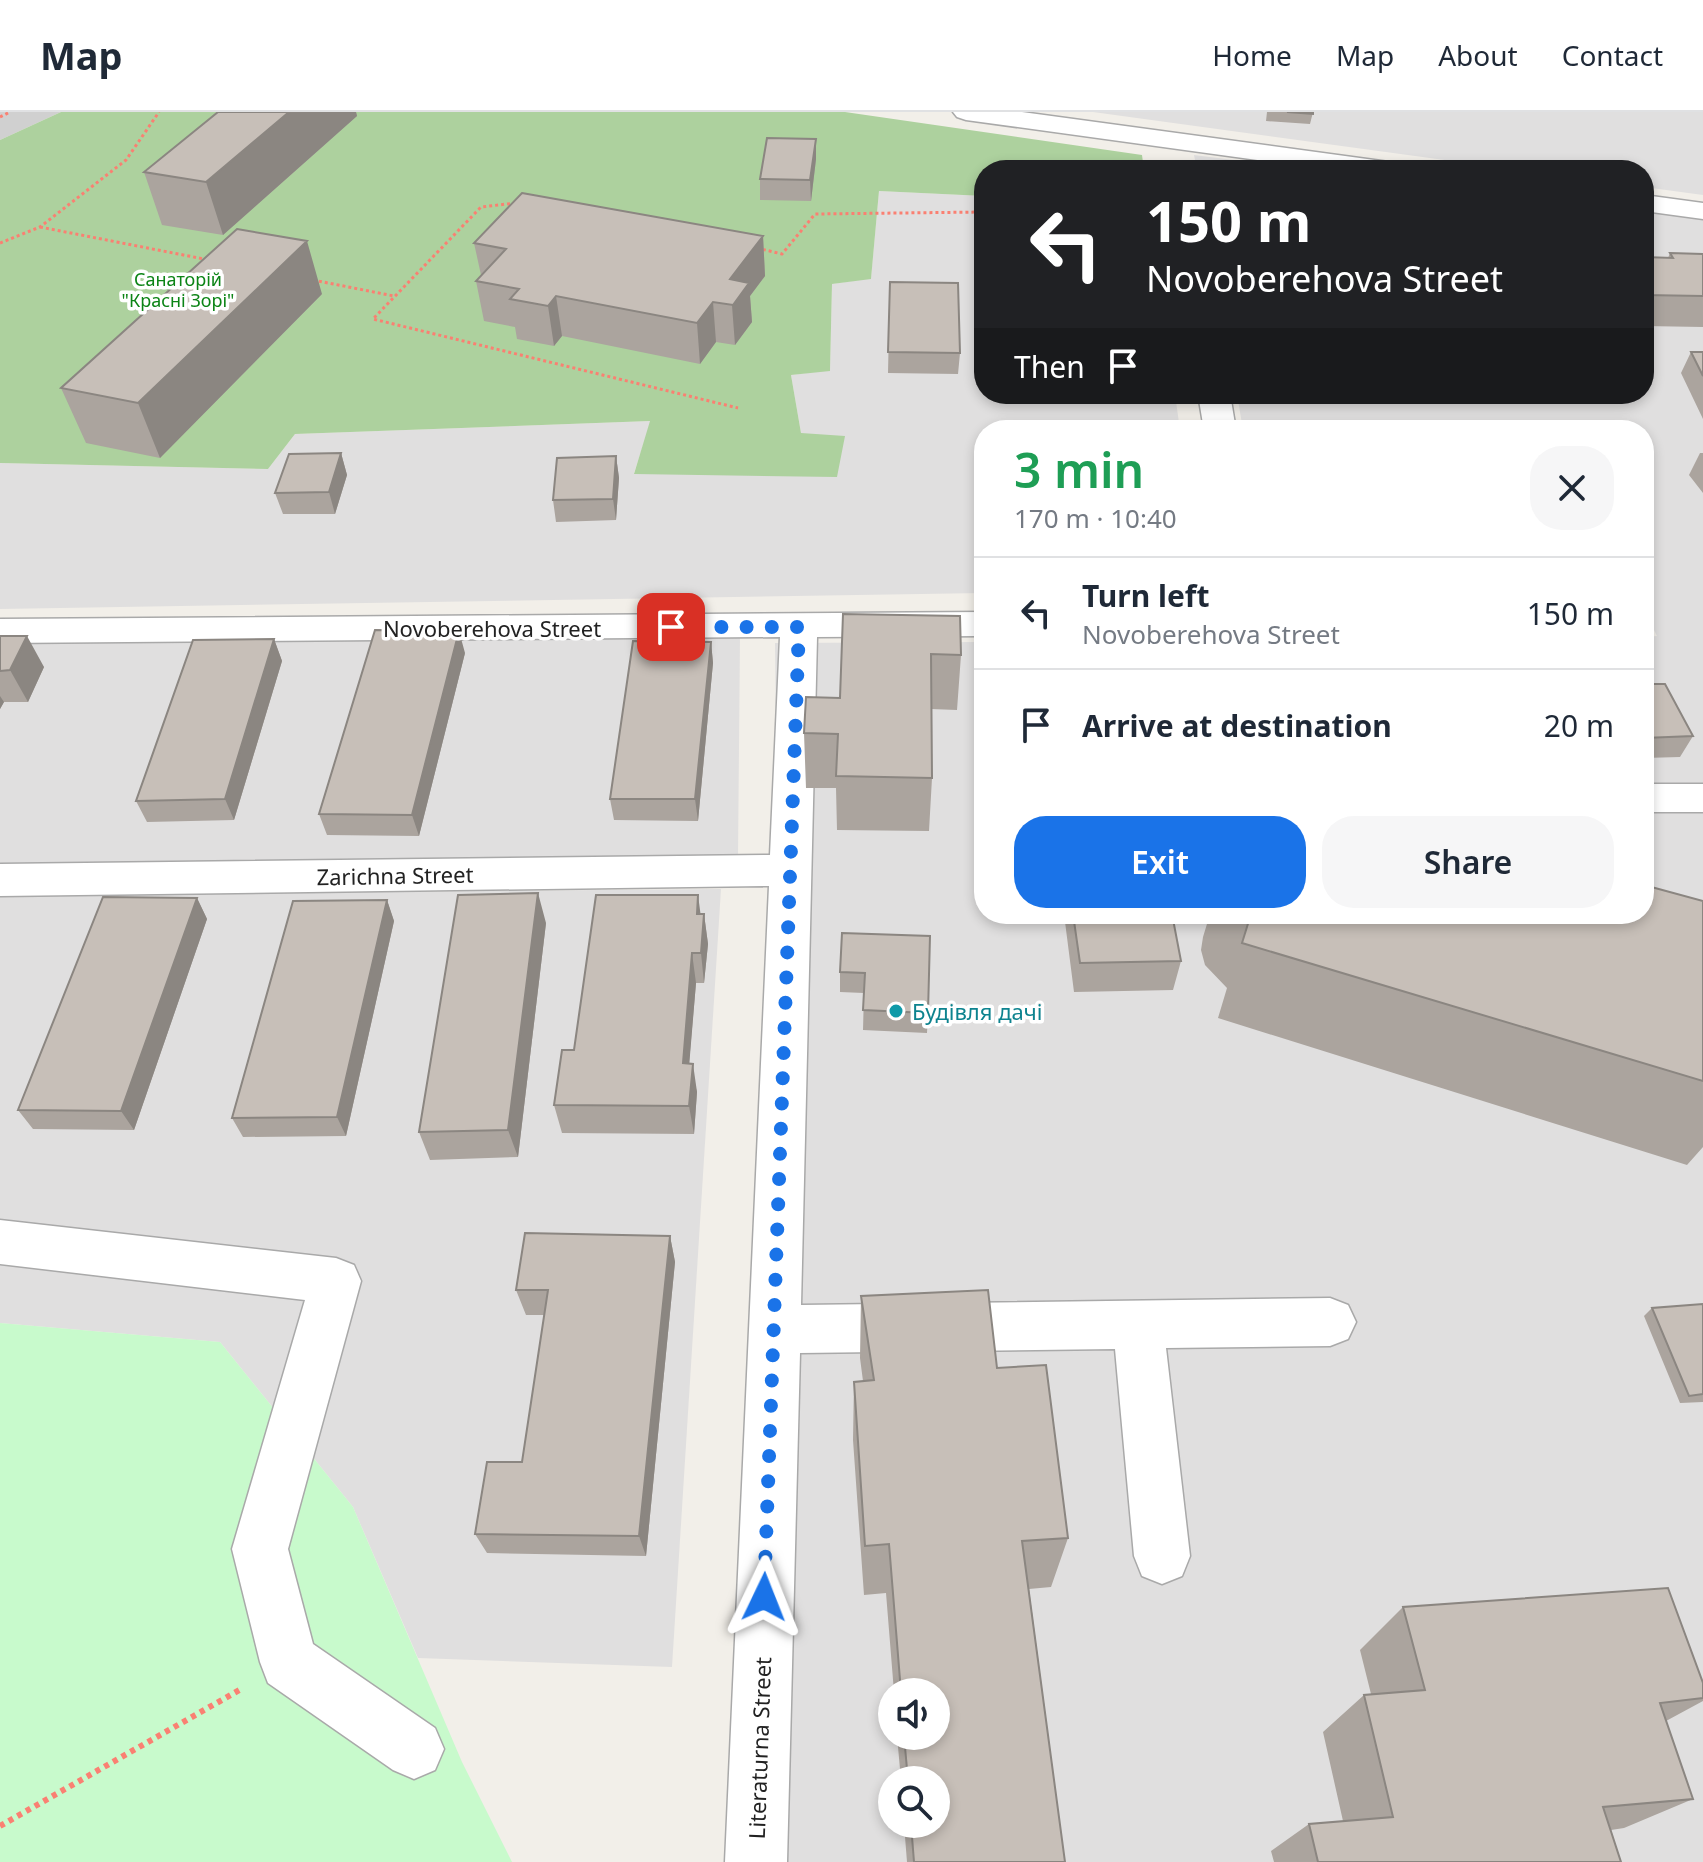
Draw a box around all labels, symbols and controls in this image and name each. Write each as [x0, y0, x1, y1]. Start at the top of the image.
text: Map [40, 29, 123, 81]
text: Home [1212, 36, 1292, 74]
text: Map [1336, 36, 1394, 74]
text: About [1438, 36, 1518, 74]
text: Contact [1562, 36, 1663, 74]
text: 150 m [1146, 182, 1311, 258]
icon: left [1014, 192, 1118, 296]
text: Novoberehova Street [1146, 254, 1503, 303]
park label: Санаторій "Красні Зорі" [122, 267, 234, 312]
icon: arrive [1101, 344, 1145, 388]
text: Then [1014, 346, 1085, 387]
text: 3 min [1014, 437, 1144, 502]
button: close [1530, 446, 1614, 530]
text: 170 m · 10:40 [1014, 500, 1177, 536]
text: Turn left [1082, 575, 1210, 616]
icon: left [1014, 591, 1058, 635]
pin [637, 593, 705, 661]
text: 150 m [1527, 593, 1614, 634]
icon: arrive [649, 605, 693, 649]
street label: Novoberehova Street [383, 613, 601, 643]
text: Novoberehova Street [1082, 616, 1340, 652]
icon: arrive [1014, 703, 1058, 747]
text: Arrive at destination [1082, 705, 1392, 746]
text: 20 m [1544, 705, 1614, 746]
button: Exit [1014, 816, 1306, 908]
button: Share [1322, 816, 1614, 908]
street label: Zarichna Street [316, 859, 474, 891]
place label: Будівля дачі [912, 996, 1042, 1026]
marker: Будівля дачі [887, 1002, 905, 1020]
position arrow [722, 1555, 806, 1639]
street label: Literaturna Street [741, 1656, 777, 1840]
map controls [878, 1678, 950, 1838]
button: sound [878, 1678, 950, 1750]
button: search [878, 1766, 950, 1838]

